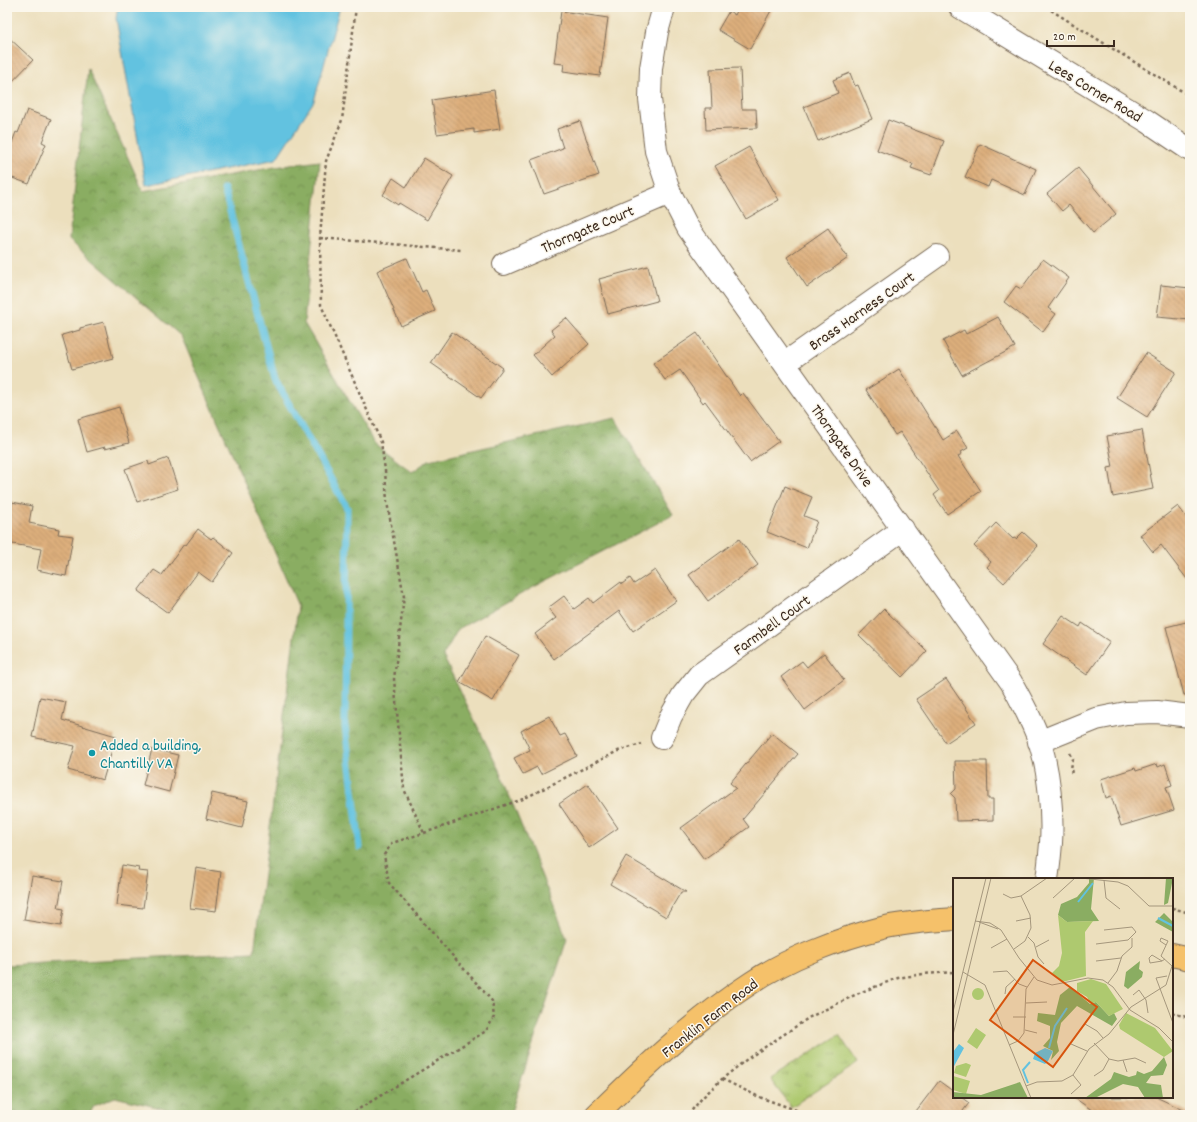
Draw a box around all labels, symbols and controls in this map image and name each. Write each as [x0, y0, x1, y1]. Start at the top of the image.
scale bar [1047, 22, 1114, 48]
text: 20 m [1053, 29, 1076, 46]
street label: Lees Corner Road [1043, 55, 1146, 129]
street label: Thorngate Court [538, 200, 638, 260]
street label: Brass Harness Court [805, 267, 920, 357]
street label: Thorngate Drive [804, 400, 878, 492]
street label: Farmbell Court [729, 590, 816, 662]
place label: Added a building, Chantilly VA [100, 735, 202, 776]
marker: Added a building, Chantilly VA [87, 748, 97, 758]
inset map [953, 878, 1173, 1098]
street label: Franklin Farm Road [657, 974, 764, 1064]

